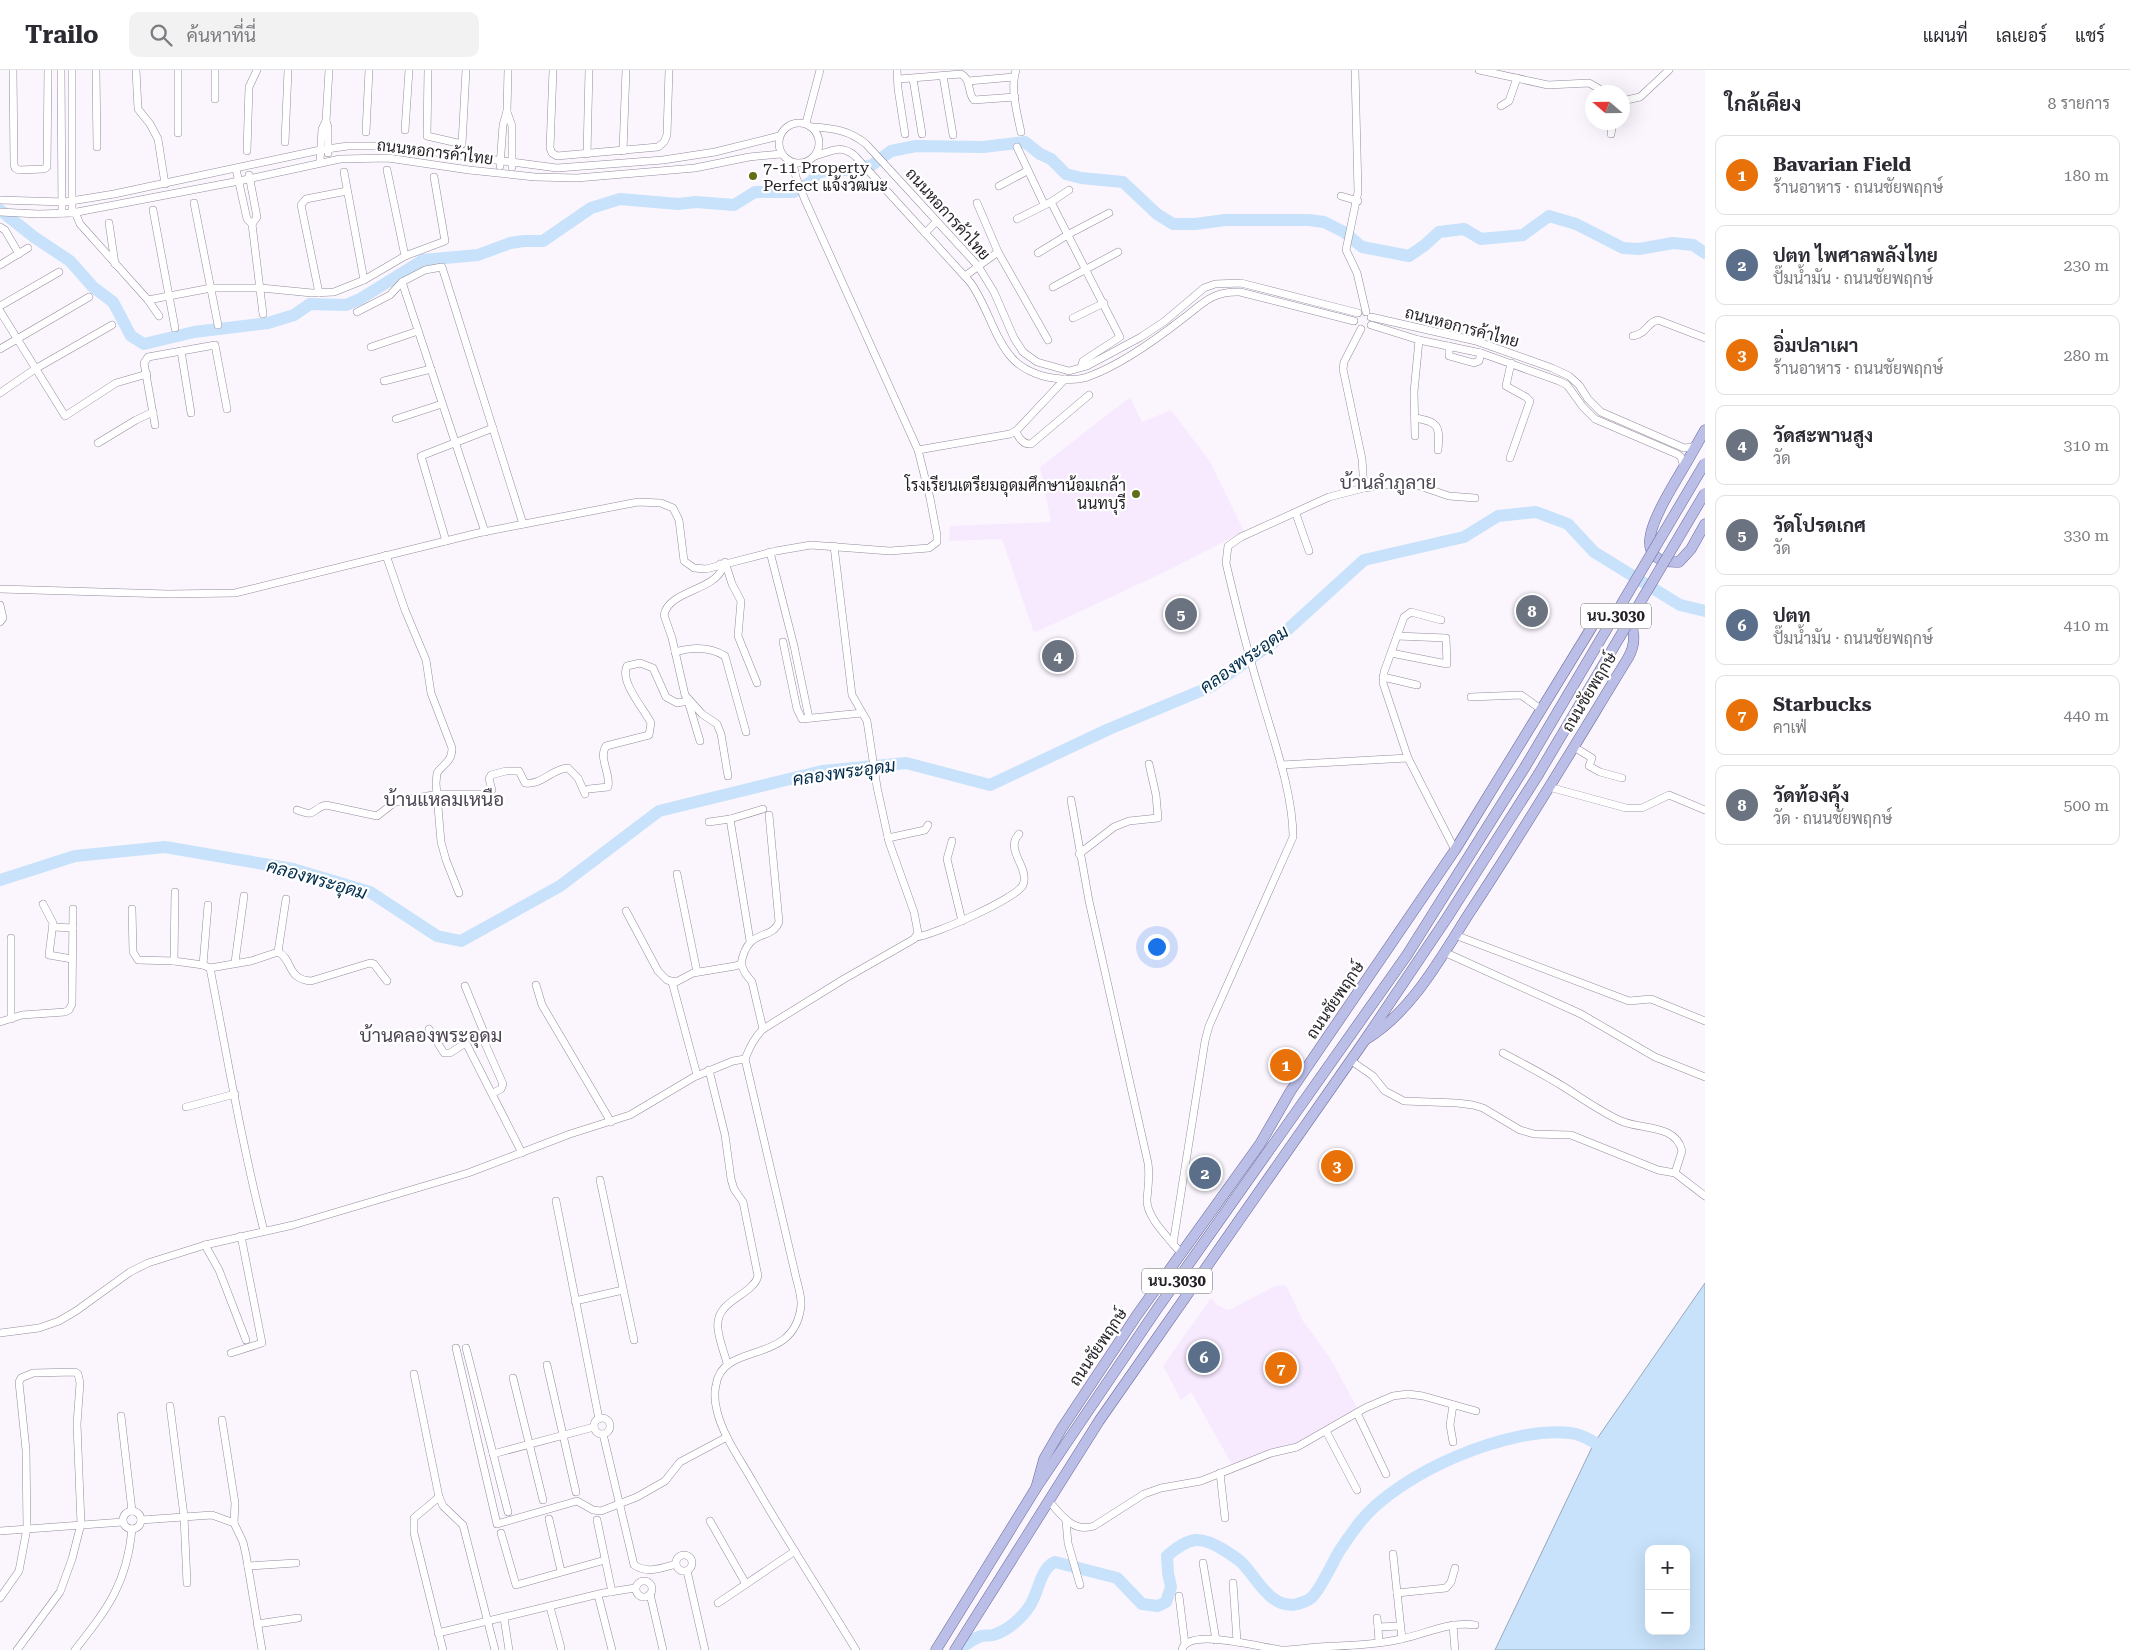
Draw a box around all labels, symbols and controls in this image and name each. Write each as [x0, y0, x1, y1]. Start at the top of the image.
search box [129, 12, 479, 57]
text: Trailo [25, 21, 99, 49]
icon: search [147, 21, 175, 49]
text: ค้นหาที่นี่ [187, 24, 256, 47]
text: แผนที่ [1923, 25, 1968, 46]
text: เลเยอร์ [1996, 25, 2047, 46]
text: แชร์ [2075, 25, 2105, 46]
north arrow [1585, 85, 1630, 130]
text: ใกล้เคียง [1725, 92, 1801, 116]
text: 8 รายการ [2048, 94, 2110, 113]
street label: ถนนหอการค้าไทย [376, 133, 495, 169]
text: Bavarian Field [1773, 153, 1911, 176]
place label: 7-11 Property Perfect แจ้งวัฒนะ [763, 158, 888, 195]
street label: ถนนหอการค้าไทย [902, 163, 996, 264]
text: 1 [1738, 166, 1746, 185]
text: 180 m [2063, 166, 2109, 185]
marker: 7-11 Property Perfect แจ้งวัฒนะ [747, 170, 759, 182]
text: ร้านอาหาร · ถนนชัยพฤกษ์ [1773, 178, 1943, 197]
text: ปตท ไพศาลพลังไทย [1773, 244, 1938, 267]
text: 2 [1738, 256, 1746, 275]
text: 230 m [2063, 256, 2109, 275]
text: ปั๊มน้ำมัน · ถนนชัยพฤกษ์ [1773, 269, 1933, 288]
street label: ถนนหอการค้าไทย [1403, 301, 1522, 351]
text: อิ่มปลาเผา [1773, 334, 1858, 357]
text: 3 [1738, 346, 1746, 365]
text: 280 m [2063, 346, 2109, 365]
text: ร้านอาหาร · ถนนชัยพฤกษ์ [1773, 359, 1943, 378]
text: วัดสะพานสูง [1773, 424, 1873, 447]
text: 4 [1738, 436, 1746, 455]
text: 310 m [2063, 436, 2109, 455]
text: วัด [1773, 449, 1791, 468]
district label: บ้านลำภูลาย [1340, 471, 1436, 496]
place label: โรงเรียนเตรียมอุดมศึกษาน้อมเกล้า นนทบุรี [904, 474, 1126, 515]
marker: โรงเรียนเตรียมอุดมศึกษาน้อมเกล้า นนทบุรี [1130, 488, 1142, 500]
text: วัดโปรดเกศ [1773, 514, 1866, 537]
text: 5 [1738, 526, 1746, 545]
text: 330 m [2063, 526, 2109, 545]
text: วัด [1773, 539, 1791, 558]
pin: 8 [1516, 592, 1548, 630]
pin: 5 [1165, 595, 1197, 633]
road number: นบ.3030 [1581, 604, 1651, 628]
text: ปตท [1773, 604, 1811, 627]
text: 6 [1738, 616, 1746, 635]
text: 410 m [2063, 616, 2109, 635]
water label: คลองพระอุดม [1196, 621, 1294, 699]
text: ปั๊มน้ำมัน · ถนนชัยพฤกษ์ [1773, 629, 1933, 648]
pin: 4 [1042, 637, 1074, 675]
street label: ถนนชัยพฤกษ์ [1555, 647, 1620, 735]
text: Starbucks [1773, 693, 1872, 716]
text: 7 [1738, 706, 1746, 725]
text: 440 m [2063, 706, 2109, 725]
text: คาเฟ่ [1773, 718, 1807, 737]
water label: คลองพระอุดม [791, 754, 897, 792]
text: วัดท้องคุ้ง [1773, 784, 1849, 807]
district label: บ้านแหลมเหนือ [384, 788, 504, 811]
text: 8 [1738, 796, 1746, 815]
text: 500 m [2063, 796, 2109, 815]
text: วัด · ถนนชัยพฤกษ์ [1773, 809, 1892, 828]
water label: คลองพระอุดม [264, 855, 370, 905]
your location [1144, 934, 1170, 960]
street label: ถนนชัยพฤกษ์ [1300, 956, 1368, 1042]
district label: บ้านคลองพระอุดม [360, 1024, 502, 1048]
pin: 1 [1270, 1046, 1302, 1084]
pin: 3 [1321, 1147, 1353, 1185]
pin: 2 [1189, 1154, 1221, 1192]
road number: นบ.3030 [1142, 1268, 1212, 1294]
street label: ถนนชัยพฤกษ์ [1063, 1303, 1131, 1389]
pin: 6 [1188, 1338, 1220, 1376]
pin: 7 [1265, 1349, 1297, 1387]
map controls [1645, 1545, 1690, 1635]
button: + [1645, 1545, 1690, 1590]
button: − [1645, 1590, 1690, 1635]

